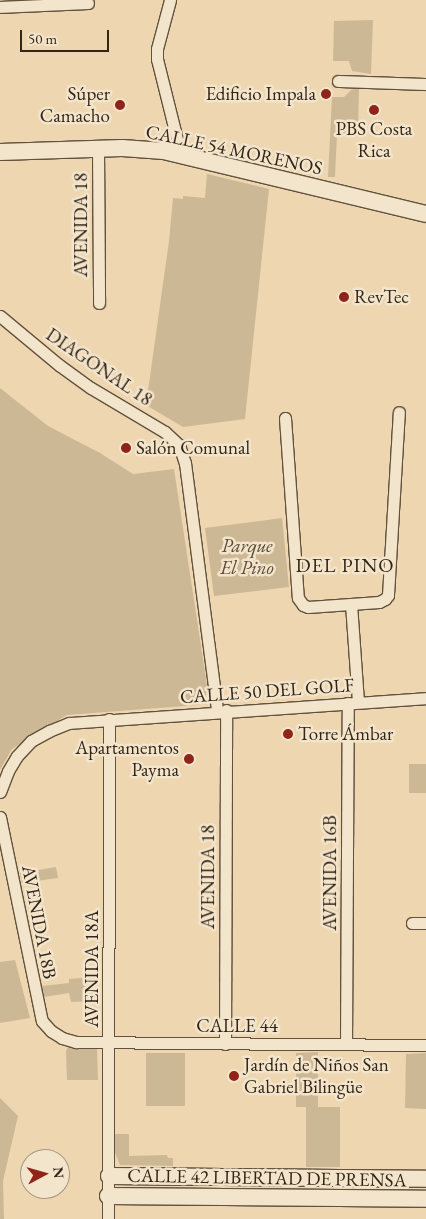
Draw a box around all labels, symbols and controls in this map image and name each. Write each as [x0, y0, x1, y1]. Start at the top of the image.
scale bar [22, 20, 111, 52]
text: 50 m [28, 29, 57, 48]
place label: Súper Camacho [40, 83, 110, 127]
place label: Edificio Impala [206, 83, 316, 105]
marker: Edificio Impala [320, 88, 332, 100]
marker: Súper Camacho [114, 99, 126, 111]
marker: PBS Costa Rica [368, 104, 380, 116]
place label: PBS Costa Rica [336, 118, 412, 162]
street label: CALLE 54 MORENOS [144, 120, 324, 180]
street label: AVENIDA 18 [70, 173, 92, 277]
place label: RevTec [354, 286, 409, 308]
marker: RevTec [338, 291, 350, 303]
street label: DIAGONAL 18 [42, 323, 156, 411]
place label: Salón Comunal [136, 437, 250, 459]
marker: Salón Comunal [120, 442, 132, 454]
park label: Parque El Pino [220, 535, 274, 579]
district label: DEL PINO [295, 553, 395, 577]
street label: CALLE 50 DEL GOLF [179, 674, 355, 708]
place label: Torre Ámbar [298, 723, 393, 745]
marker: Torre Ámbar [282, 728, 294, 740]
place label: Apartamentos Payma [75, 737, 179, 781]
marker: Apartamentos Payma [183, 753, 195, 765]
street label: AVENIDA 16B [319, 815, 341, 931]
street label: AVENIDA 18 [197, 825, 219, 929]
street label: AVENIDA 18B [17, 863, 61, 981]
street label: AVENIDA 18A [81, 910, 103, 1028]
street label: CALLE 44 [196, 1015, 278, 1037]
place label: Jardín de Niños San Gabriel Bilingüe [244, 1054, 389, 1098]
marker: Jardín de Niños San Gabriel Bilingüe [228, 1070, 240, 1082]
north arrow [20, 1149, 70, 1199]
street label: CALLE 42 LIBERTAD DE PRENSA [127, 1164, 407, 1192]
text: N [49, 1166, 68, 1179]

